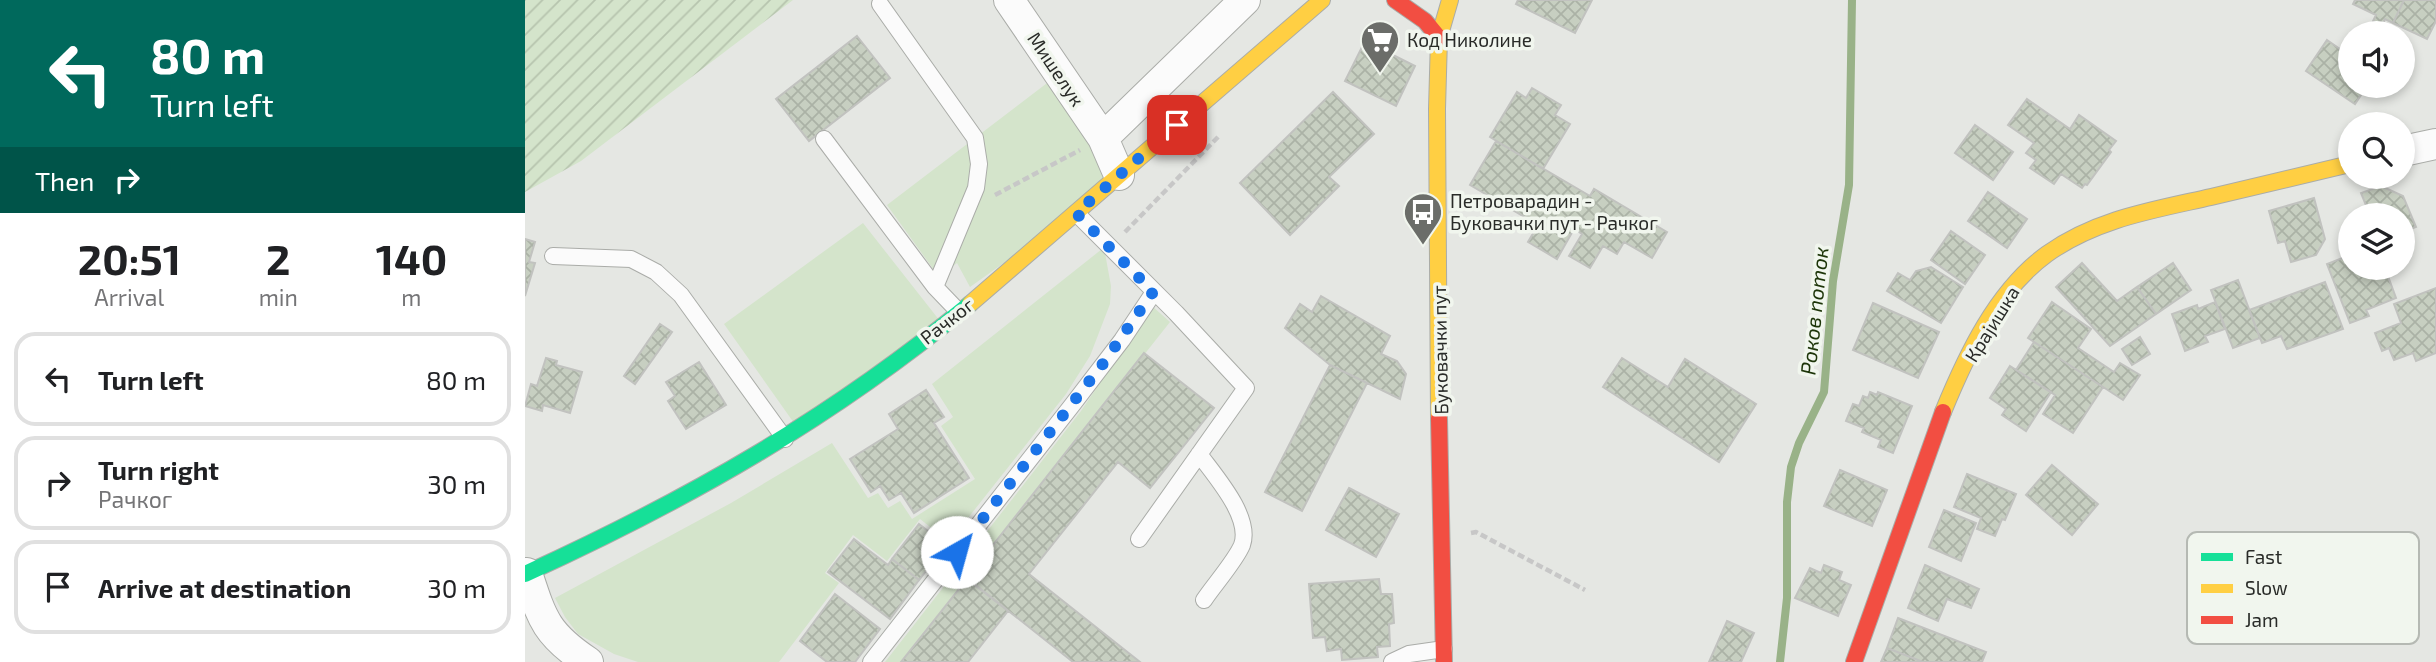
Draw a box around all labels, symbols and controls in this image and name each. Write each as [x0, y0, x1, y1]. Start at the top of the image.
supermarket icon: Код Николине [1359, 19, 1401, 74]
map controls [2338, 21, 2415, 280]
button: sound [2338, 21, 2415, 98]
text: 80 m [150, 25, 265, 84]
street label: Мишелук [1022, 27, 1090, 111]
icon: left [35, 28, 126, 119]
place label: Код Николине [1407, 28, 1532, 51]
text: Turn left [150, 85, 274, 123]
pin [1147, 95, 1207, 155]
icon: arrive [1158, 106, 1196, 144]
button: search [2338, 112, 2415, 189]
icon: right [108, 161, 146, 199]
text: Then [35, 165, 94, 196]
place label: Петроварадин - Буковачки пут - Рачког [1450, 189, 1658, 235]
bus stop icon: Петроварадин - Буковачки пут - Рачког [1402, 191, 1444, 246]
button: layers [2338, 203, 2415, 280]
text: 20:51 [78, 233, 181, 283]
text: 2 [266, 233, 291, 283]
text: 140 [376, 233, 447, 283]
water label: Роков поток [1794, 245, 1833, 376]
street label: Крајишка [1959, 282, 2024, 366]
text: Arrival [94, 283, 164, 311]
text: min [259, 283, 298, 311]
text: m [401, 283, 422, 311]
street label: Буковачки пут [1427, 285, 1453, 415]
street label: Рачког [915, 292, 978, 349]
icon: left [39, 360, 77, 398]
text: Turn left [98, 364, 204, 395]
text: 80 m [426, 364, 486, 395]
text: Turn right [98, 454, 219, 485]
icon: right [39, 464, 77, 502]
text: 30 m [427, 468, 486, 499]
text: Рачког [98, 485, 173, 513]
position arrow [920, 515, 994, 589]
legend [2187, 532, 2419, 644]
text: Fast [2245, 545, 2282, 568]
icon: arrive [39, 568, 77, 606]
text: Arrive at destination [98, 572, 351, 603]
text: 30 m [427, 572, 486, 603]
text: Slow [2245, 576, 2288, 599]
text: Jam [2245, 608, 2279, 631]

